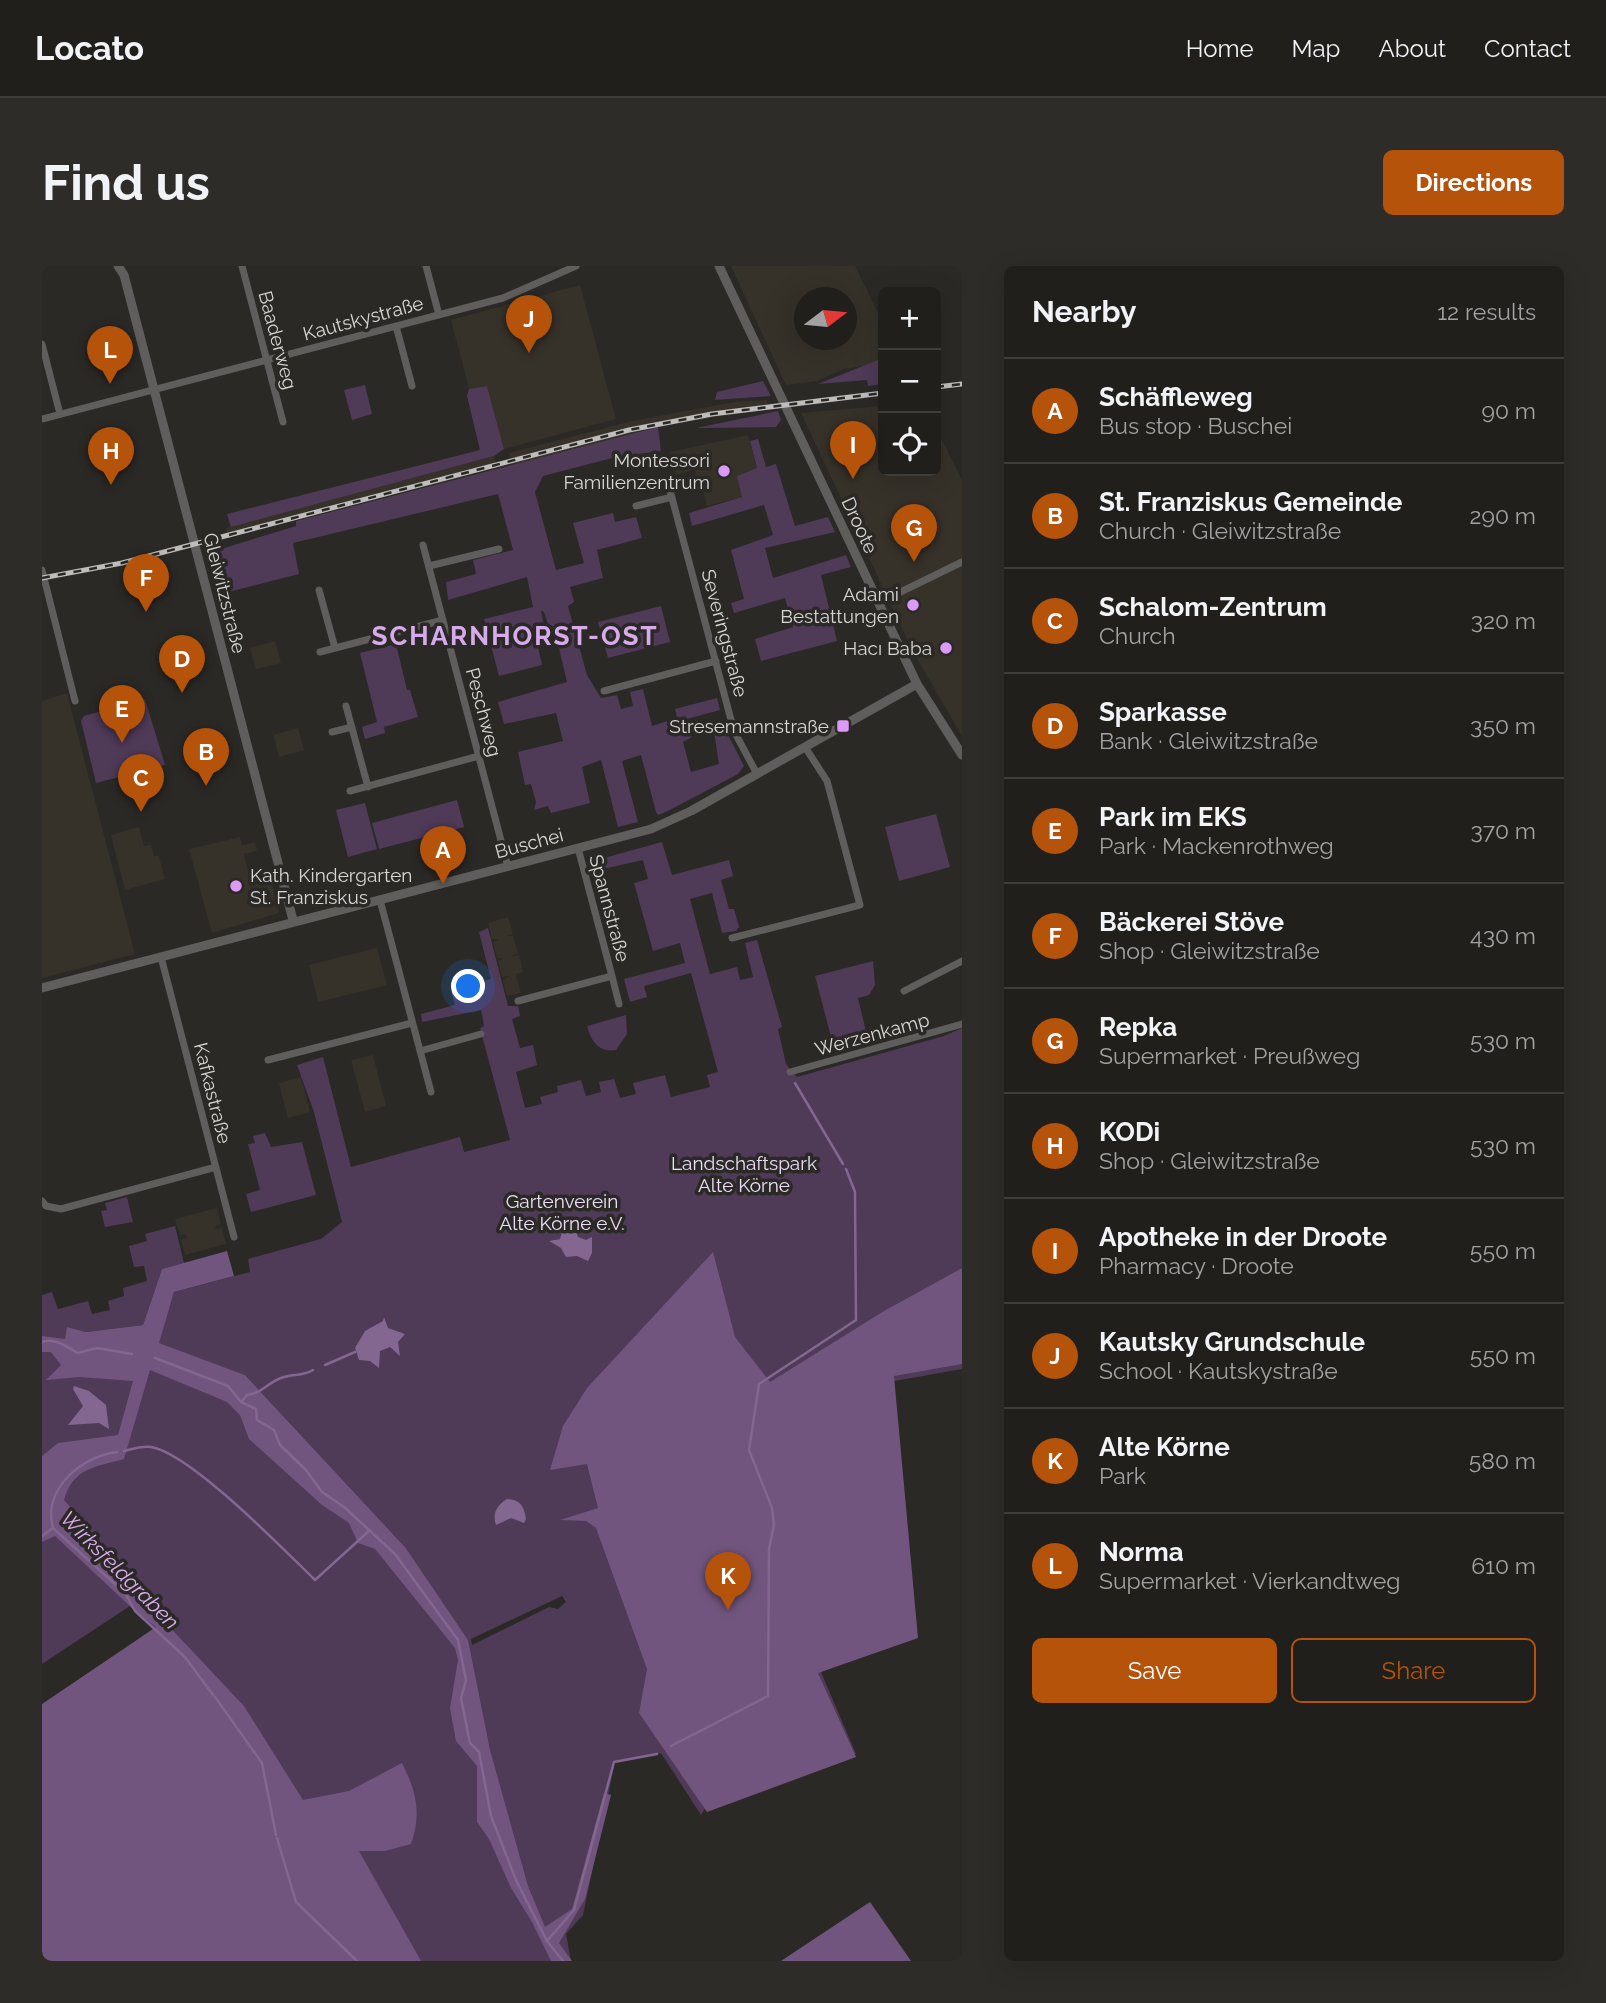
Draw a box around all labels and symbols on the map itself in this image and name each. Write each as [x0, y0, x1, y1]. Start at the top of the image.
north arrow [794, 287, 857, 350]
street label: Baaderweg [254, 288, 302, 392]
street label: Kautskystraße [300, 291, 426, 345]
pin: J [506, 295, 552, 353]
pin: L [87, 326, 133, 384]
pin: I [830, 421, 876, 479]
pin: H [88, 427, 134, 485]
place label: Montessori Familienzentrum [563, 449, 710, 493]
marker: Montessori Familienzentrum [716, 463, 732, 479]
street label: Droote [837, 493, 883, 557]
pin: G [891, 504, 937, 562]
street label: Gleiwitzstraße [199, 530, 251, 656]
pin: F [123, 554, 169, 612]
street label: Severingstraße [697, 567, 753, 699]
place label: Adami Bestattungen [780, 583, 899, 627]
marker: Adami Bestattungen [905, 597, 921, 613]
district label: SCHARNHORST-OST [371, 621, 659, 651]
pin: D [159, 635, 205, 693]
place label: Hacı Baba [843, 637, 932, 659]
marker: Hacı Baba [938, 640, 954, 656]
street label: Peschweg [462, 665, 506, 759]
pin: E [99, 685, 145, 743]
place label: Stresemannstraße [669, 715, 829, 737]
marker: Stresemannstraße [835, 718, 851, 734]
pin: B [183, 728, 229, 786]
pin: C [118, 754, 164, 812]
street label: Buschei [492, 823, 566, 863]
pin: A [420, 826, 466, 884]
street label: Spannstraße [585, 852, 635, 964]
place label: Kath. Kindergarten St. Franziskus [250, 864, 412, 908]
marker: Kath. Kindergarten St. Franziskus [228, 878, 244, 894]
your location [451, 969, 485, 1003]
street label: Werzenkamp [812, 1008, 932, 1060]
street label: Kafkastraße [190, 1040, 236, 1146]
park label: Landschaftspark Alte Körne [671, 1152, 817, 1196]
park label: Gartenverein Alte Körne e.V. [499, 1190, 625, 1234]
water label: Wirksfeldgraben [56, 1506, 184, 1634]
pin: K [705, 1552, 751, 1610]

